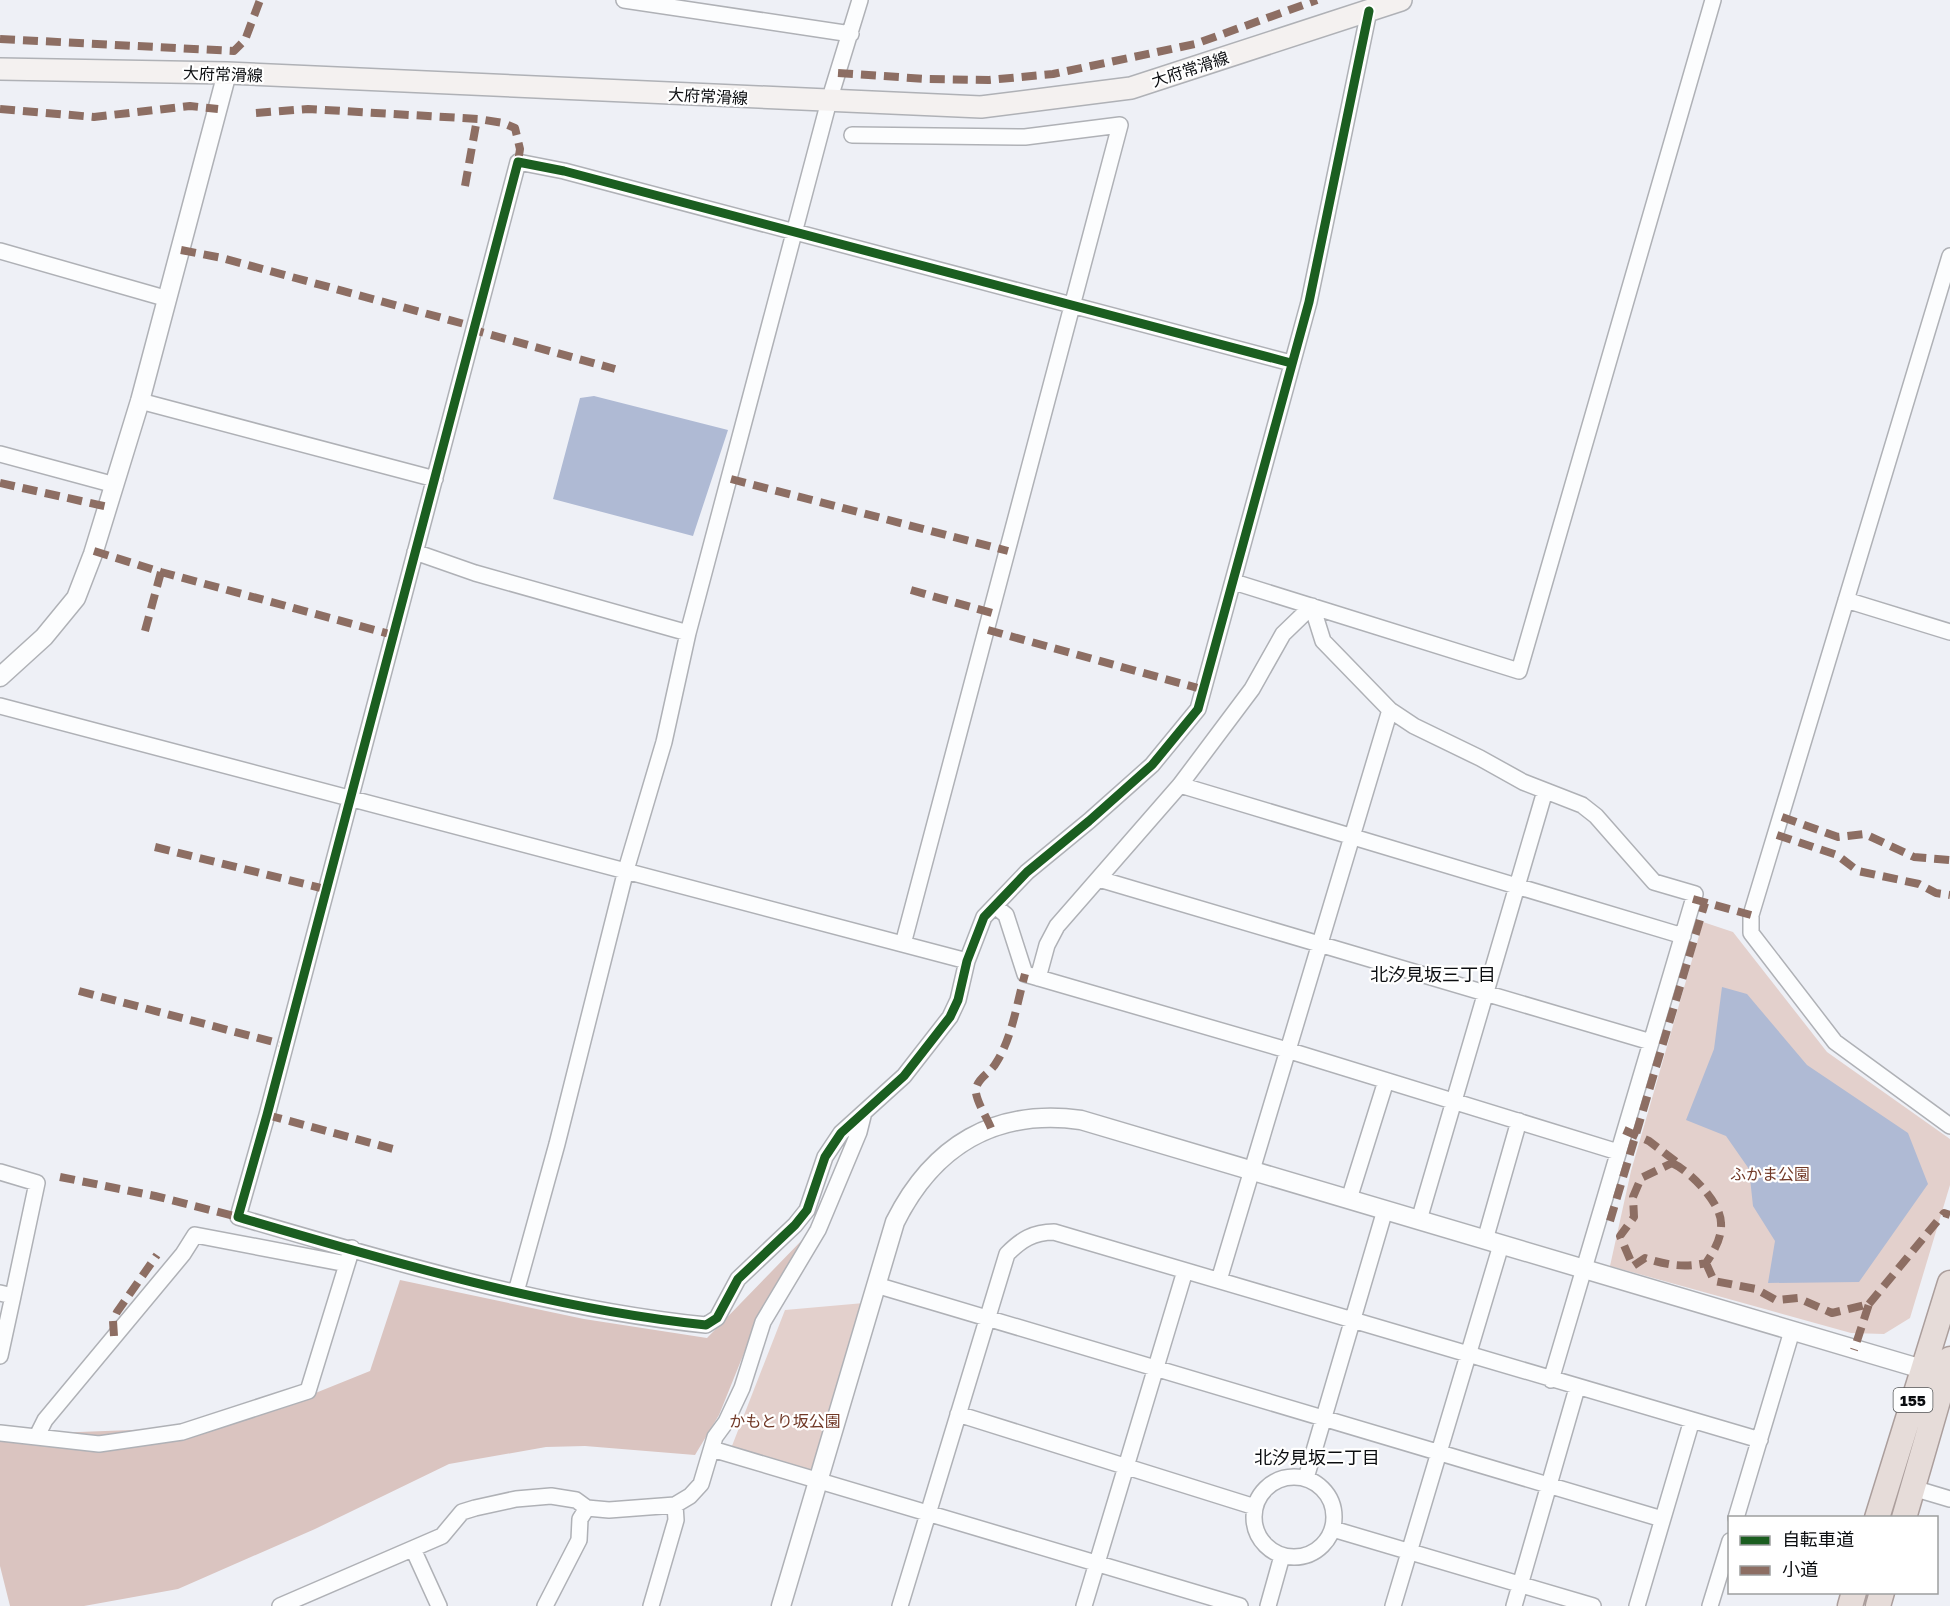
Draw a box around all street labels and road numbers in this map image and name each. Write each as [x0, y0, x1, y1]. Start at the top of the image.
street label: 大府常滑線 [1149, 47, 1231, 91]
street label: 大府常滑線 [183, 63, 263, 85]
street label: 大府常滑線 [668, 84, 748, 108]
road number: 155 [1894, 1388, 1932, 1412]

